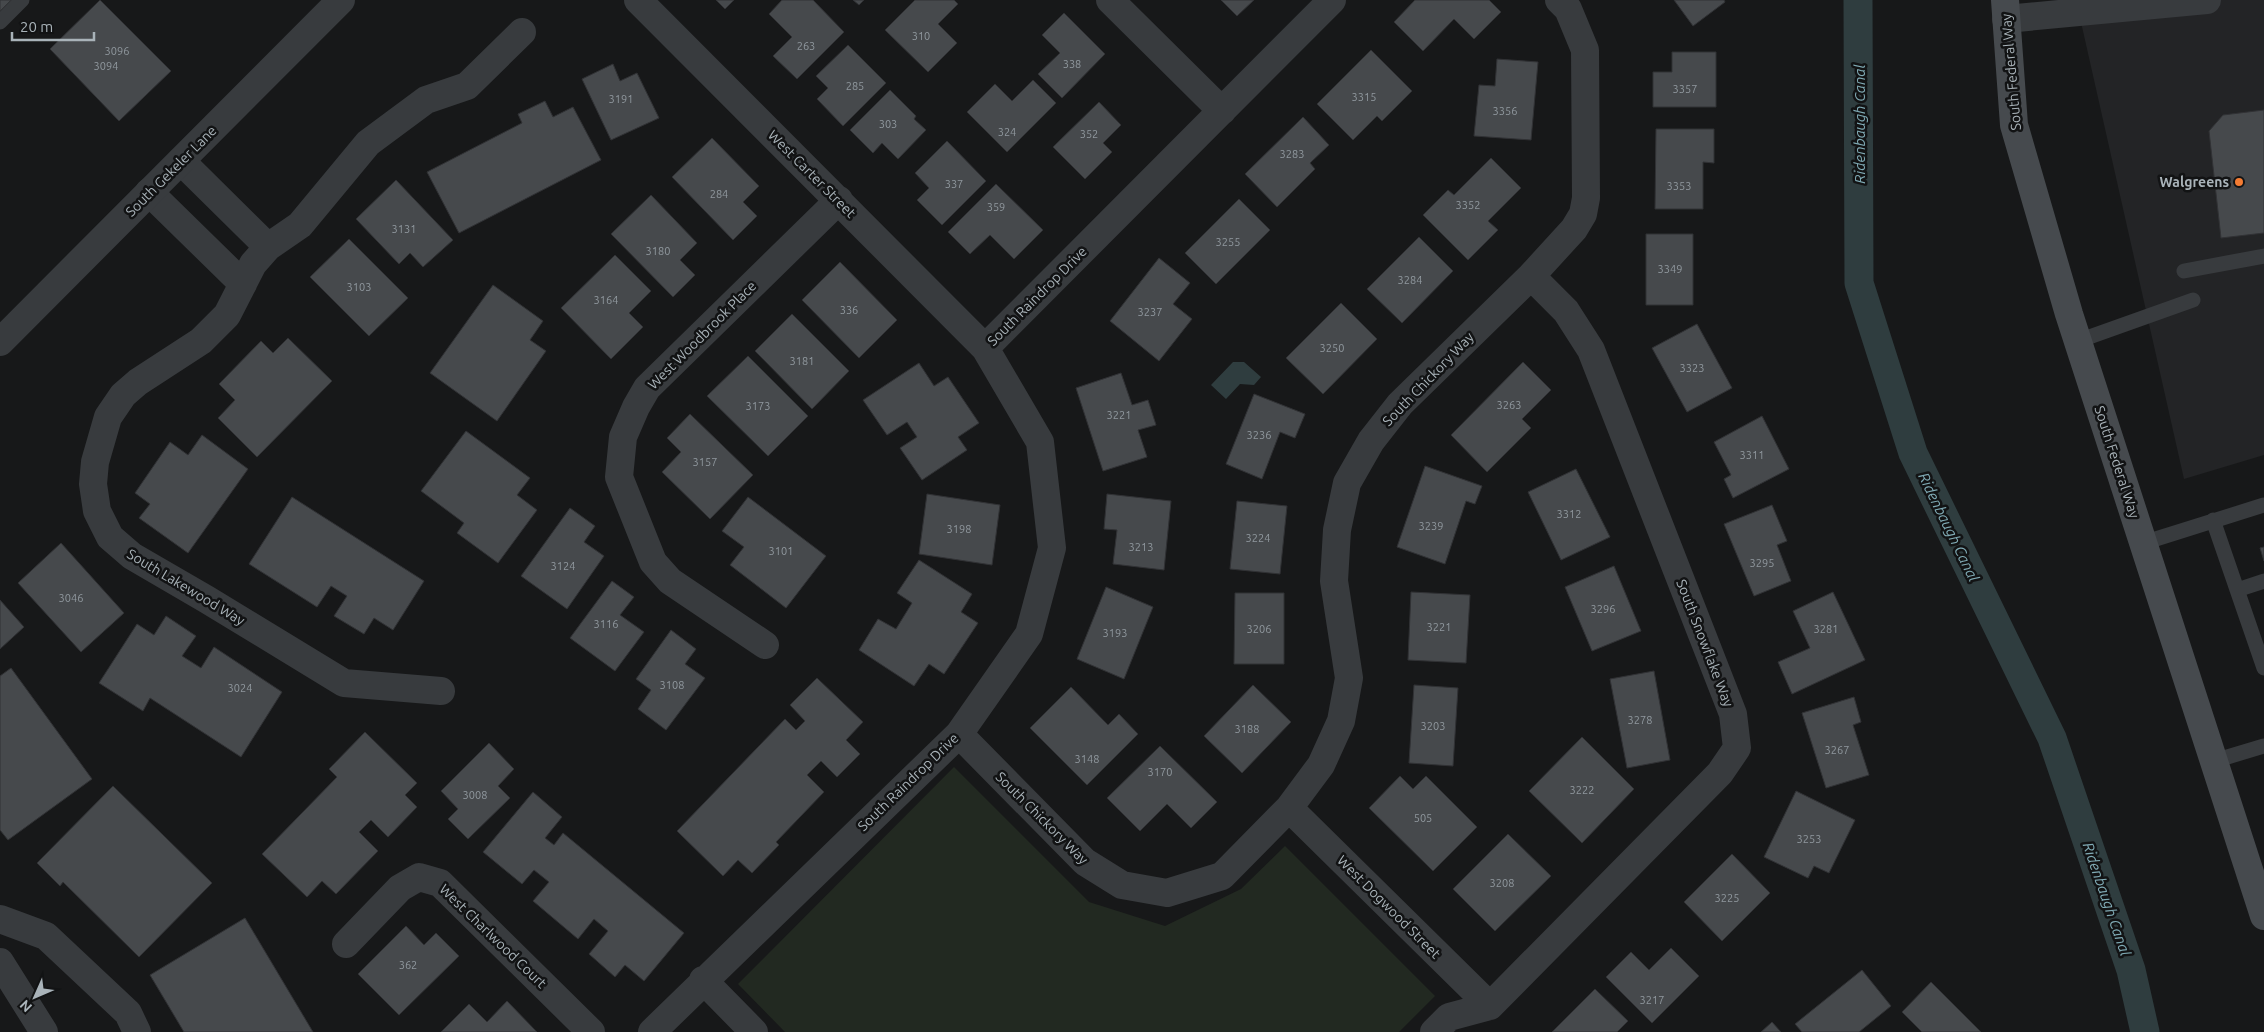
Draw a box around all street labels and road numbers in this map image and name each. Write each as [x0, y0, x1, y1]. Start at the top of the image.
street label: South Federal Way [1998, 13, 2024, 131]
street label: South Gekeler Lane [122, 122, 220, 220]
street label: West Carter Street [765, 127, 859, 221]
street label: South Raindrop Drive [984, 243, 1090, 349]
street label: West Woodbrook Place [645, 278, 759, 392]
street label: South Chickory Way [1379, 329, 1477, 429]
street label: South Federal Way [2091, 404, 2143, 520]
street label: South Lakewood Way [124, 546, 248, 629]
street label: South Snowflake Way [1673, 577, 1737, 709]
street label: South Raindrop Drive [854, 730, 962, 834]
street label: South Chickory Way [993, 769, 1092, 868]
street label: West Dogwood Street [1334, 852, 1444, 962]
street label: West Charlwood Court [436, 881, 550, 991]

